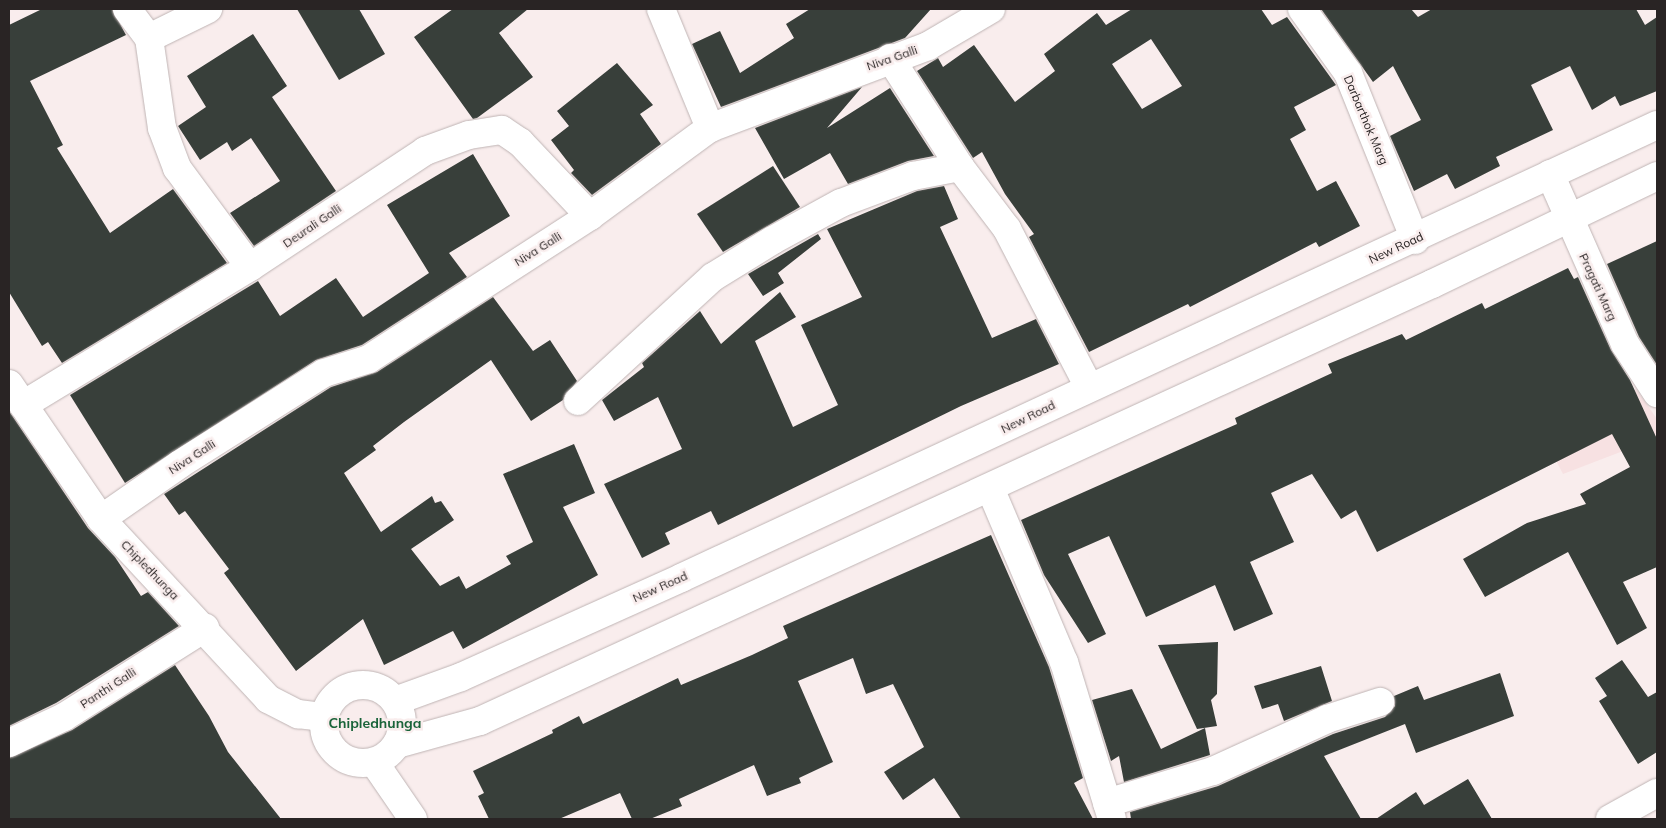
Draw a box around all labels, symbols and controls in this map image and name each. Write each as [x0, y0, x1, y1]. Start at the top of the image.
street label: Niva Galli [865, 43, 919, 73]
street label: Darbarthok Marg [1341, 73, 1391, 167]
street label: Deurali Galli [280, 201, 344, 251]
street label: Niva Galli [512, 229, 564, 269]
street label: New Road [1366, 229, 1426, 267]
street label: Pragati Marg [1576, 251, 1620, 323]
street label: New Road [999, 398, 1057, 436]
street label: Niva Galli [166, 437, 218, 477]
street label: Chipledhunga [118, 537, 182, 603]
street label: New Road [630, 569, 690, 605]
street label: Panthi Galli [77, 665, 139, 711]
district label: Chipledhunga [329, 715, 421, 731]

